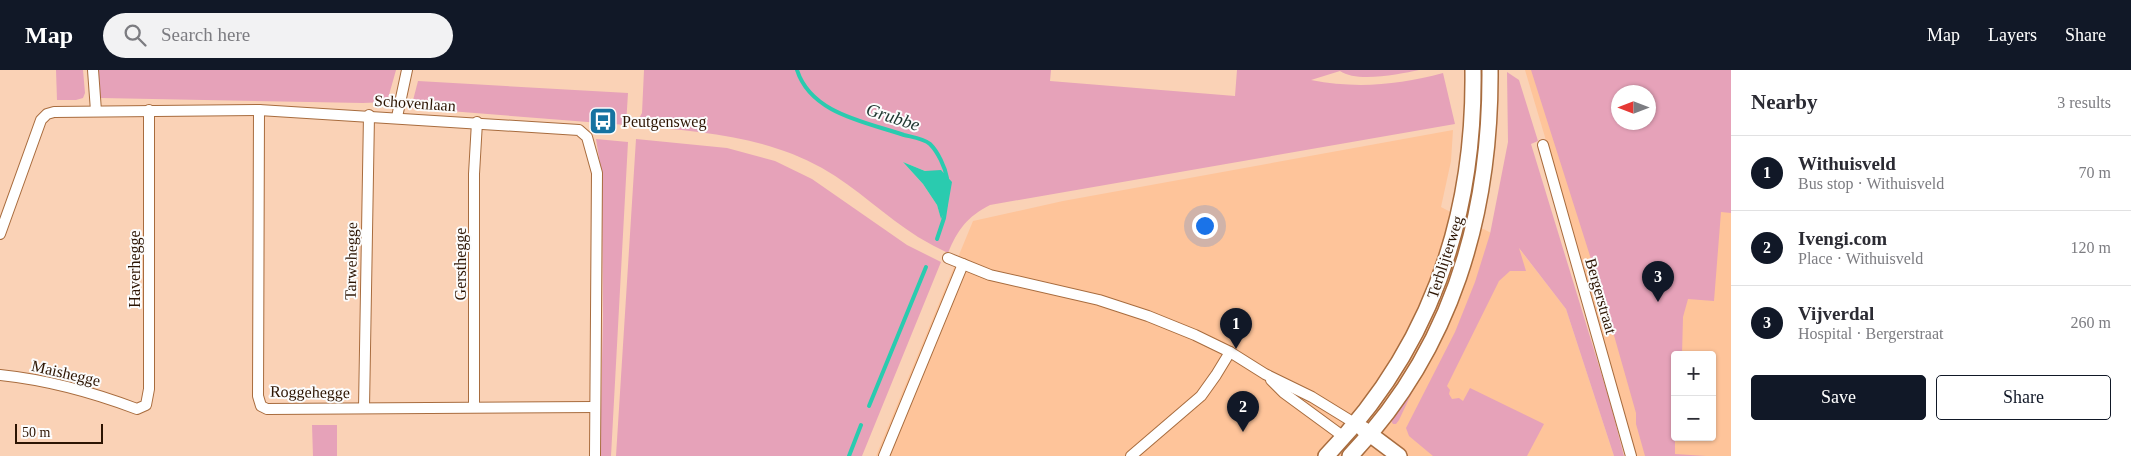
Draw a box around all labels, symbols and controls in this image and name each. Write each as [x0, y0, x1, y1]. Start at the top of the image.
search box [103, 13, 453, 58]
icon: search [121, 21, 149, 49]
text: Map [25, 22, 73, 48]
text: Search here [161, 24, 250, 45]
text: Map [1927, 25, 1960, 45]
text: Layers [1988, 25, 2037, 45]
text: Share [2065, 25, 2106, 45]
north arrow [1611, 85, 1656, 130]
text: Nearby [1751, 90, 1818, 114]
street label: Schovenlaan [374, 92, 456, 114]
text: 3 results [2057, 94, 2111, 111]
water label: Grubbe [864, 99, 922, 135]
bus stop icon: Peutgensweg [588, 106, 618, 136]
place label: Peutgensweg [622, 113, 706, 131]
text: Withuisveld [1798, 153, 1896, 174]
text: 1 [1763, 164, 1771, 181]
text: 70 m [2079, 164, 2111, 181]
text: Bus stop · Withuisveld [1798, 175, 1944, 192]
your location [1192, 213, 1218, 239]
street label: Terblijterweg [1424, 214, 1467, 301]
street label: Tarwehegge [342, 222, 361, 300]
street label: Gersthegge [452, 228, 470, 300]
text: Ivengi.com [1798, 228, 1887, 249]
street label: Haverhegge [126, 230, 144, 308]
text: 2 [1763, 239, 1771, 256]
text: 120 m [2071, 239, 2111, 256]
text: Place · Withuisveld [1798, 250, 1923, 267]
street label: Bergerstraat [1581, 256, 1620, 337]
pin: 3 [1642, 261, 1674, 302]
text: Vijverdal [1798, 303, 1874, 324]
pin: 1 [1220, 308, 1252, 349]
text: 3 [1763, 314, 1771, 331]
text: 260 m [2071, 314, 2111, 331]
text: Hospital · Bergerstraat [1798, 325, 1943, 342]
map controls [1671, 351, 1716, 441]
button: + [1671, 351, 1716, 396]
street label: Maishegge [30, 357, 102, 390]
button: Save [1751, 375, 1926, 420]
button: Share [1936, 375, 2111, 420]
street label: Roggehegge [270, 383, 350, 402]
pin: 2 [1227, 391, 1259, 432]
button: − [1671, 396, 1716, 441]
scale bar [15, 421, 102, 444]
text: 50 m [22, 425, 50, 440]

